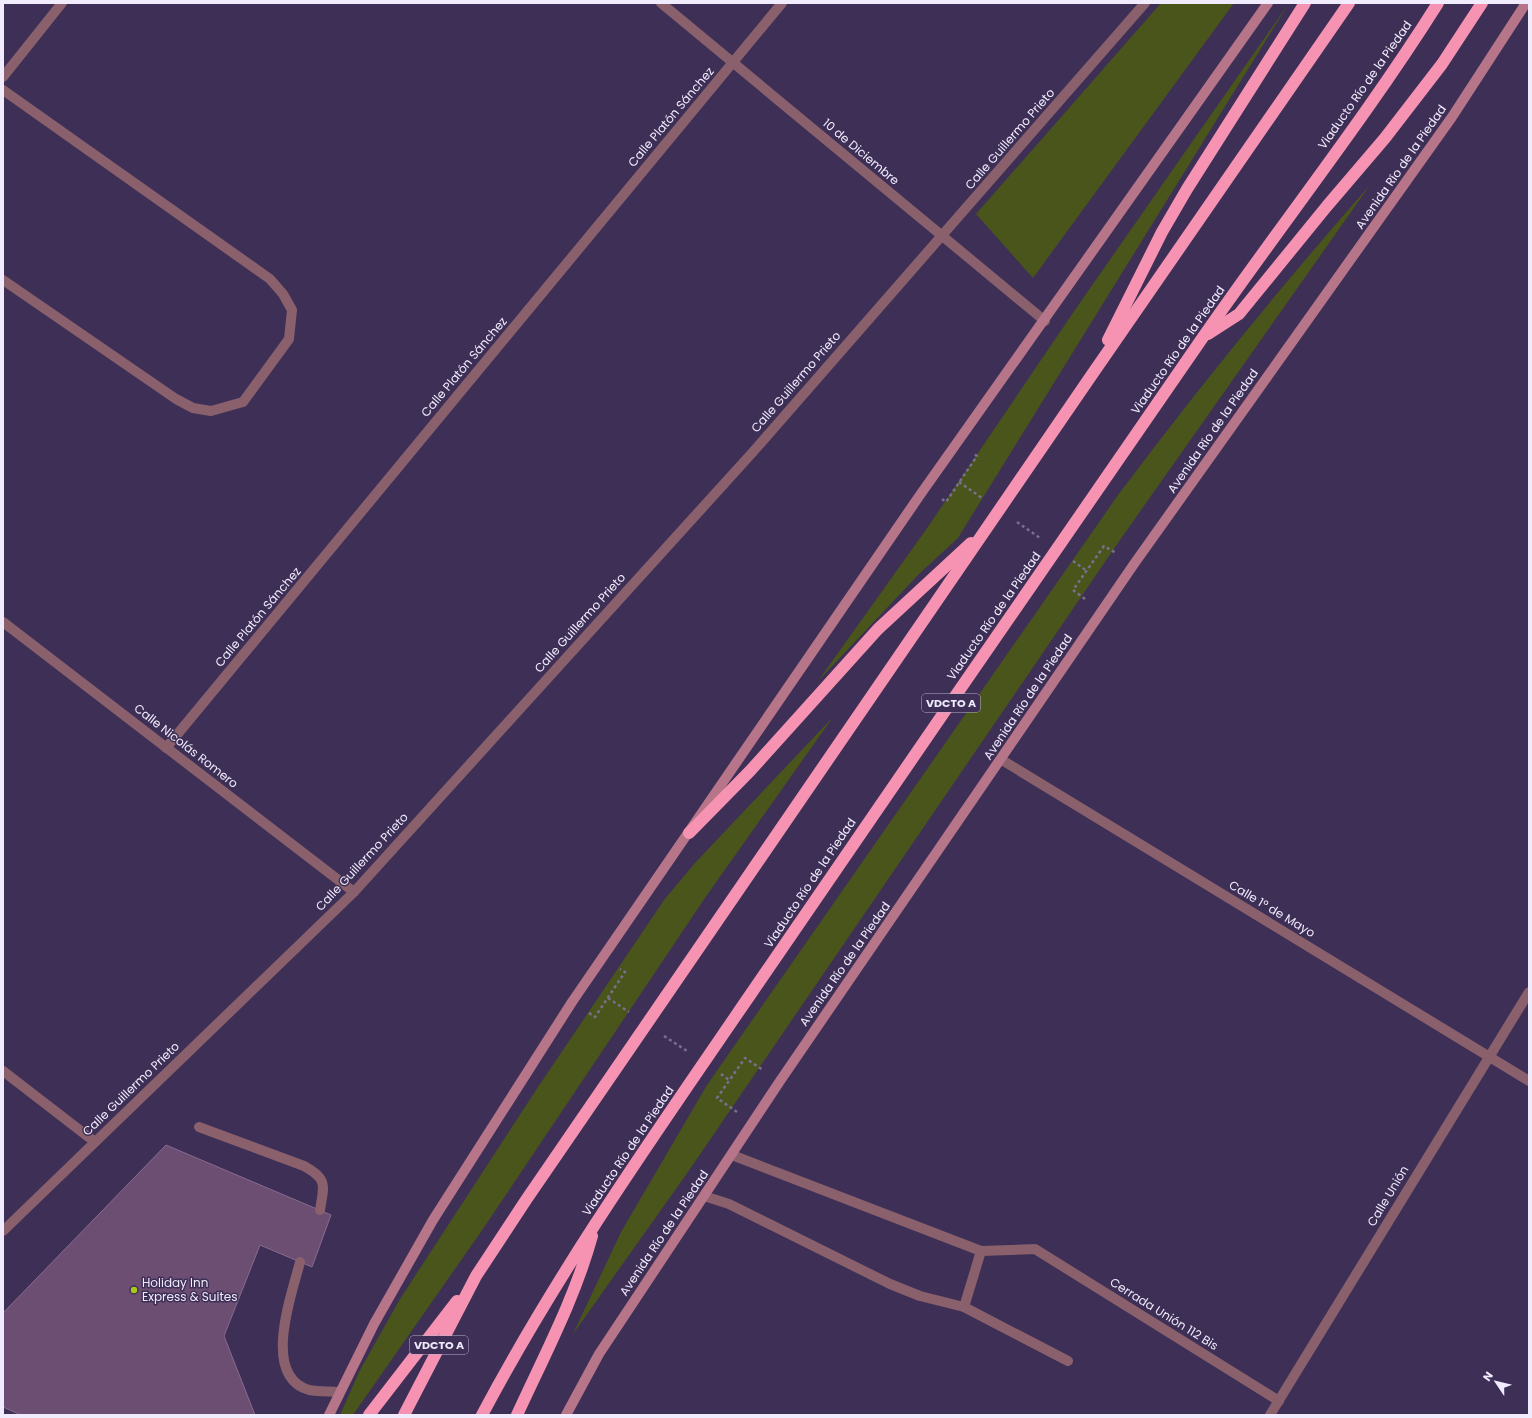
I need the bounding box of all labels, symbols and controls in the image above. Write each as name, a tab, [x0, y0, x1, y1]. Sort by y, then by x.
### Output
street label: Viaducto Río de la Piedad	[1314, 17, 1416, 152]
street label: Calle Platón Sánchez	[624, 63, 717, 170]
street label: Calle Guillermo Prieto	[961, 84, 1059, 193]
street label: Avenida Río de la Piedad	[1351, 101, 1450, 232]
street label: 10 de Diciembre	[820, 115, 903, 189]
street label: Viaducto Río de la Piedad	[1127, 282, 1229, 417]
street label: Calle Platón Sánchez	[417, 313, 510, 420]
street label: Calle Guillermo Prieto	[747, 327, 845, 436]
street label: Avenida Río de la Piedad	[1163, 365, 1262, 496]
street label: Viaducto Río de la Piedad	[943, 548, 1045, 683]
street label: Calle Platón Sánchez	[211, 563, 304, 670]
street label: Calle Guillermo Prieto	[530, 569, 629, 676]
street label: Avenida Río de la Piedad	[979, 631, 1076, 763]
road number: VDCTO A	[922, 694, 980, 712]
street label: Calle Nicolás Romero	[131, 700, 242, 792]
street label: Calle Guillermo Prieto	[311, 809, 412, 915]
street label: Viaducto Río de la Piedad	[760, 814, 860, 951]
street label: Calle 1º de Mayo	[1226, 876, 1319, 941]
street label: Avenida Río de la Piedad	[795, 898, 894, 1029]
street label: Calle Guillermo Prieto	[78, 1038, 183, 1140]
street label: Viaducto Río de la Piedad	[578, 1082, 678, 1219]
street label: Calle Unión	[1363, 1162, 1412, 1229]
street label: Avenida Río de la Piedad	[615, 1167, 712, 1299]
street label: Cerrada Unión 112 Bis	[1107, 1273, 1222, 1354]
place label: Holiday Inn Express & Suites	[142, 1274, 238, 1305]
marker: Holiday Inn Express & Suites	[129, 1285, 139, 1295]
road number: VDCTO A	[410, 1336, 468, 1354]
north arrow	[1476, 1362, 1516, 1402]
text: N	[1479, 1368, 1497, 1384]

